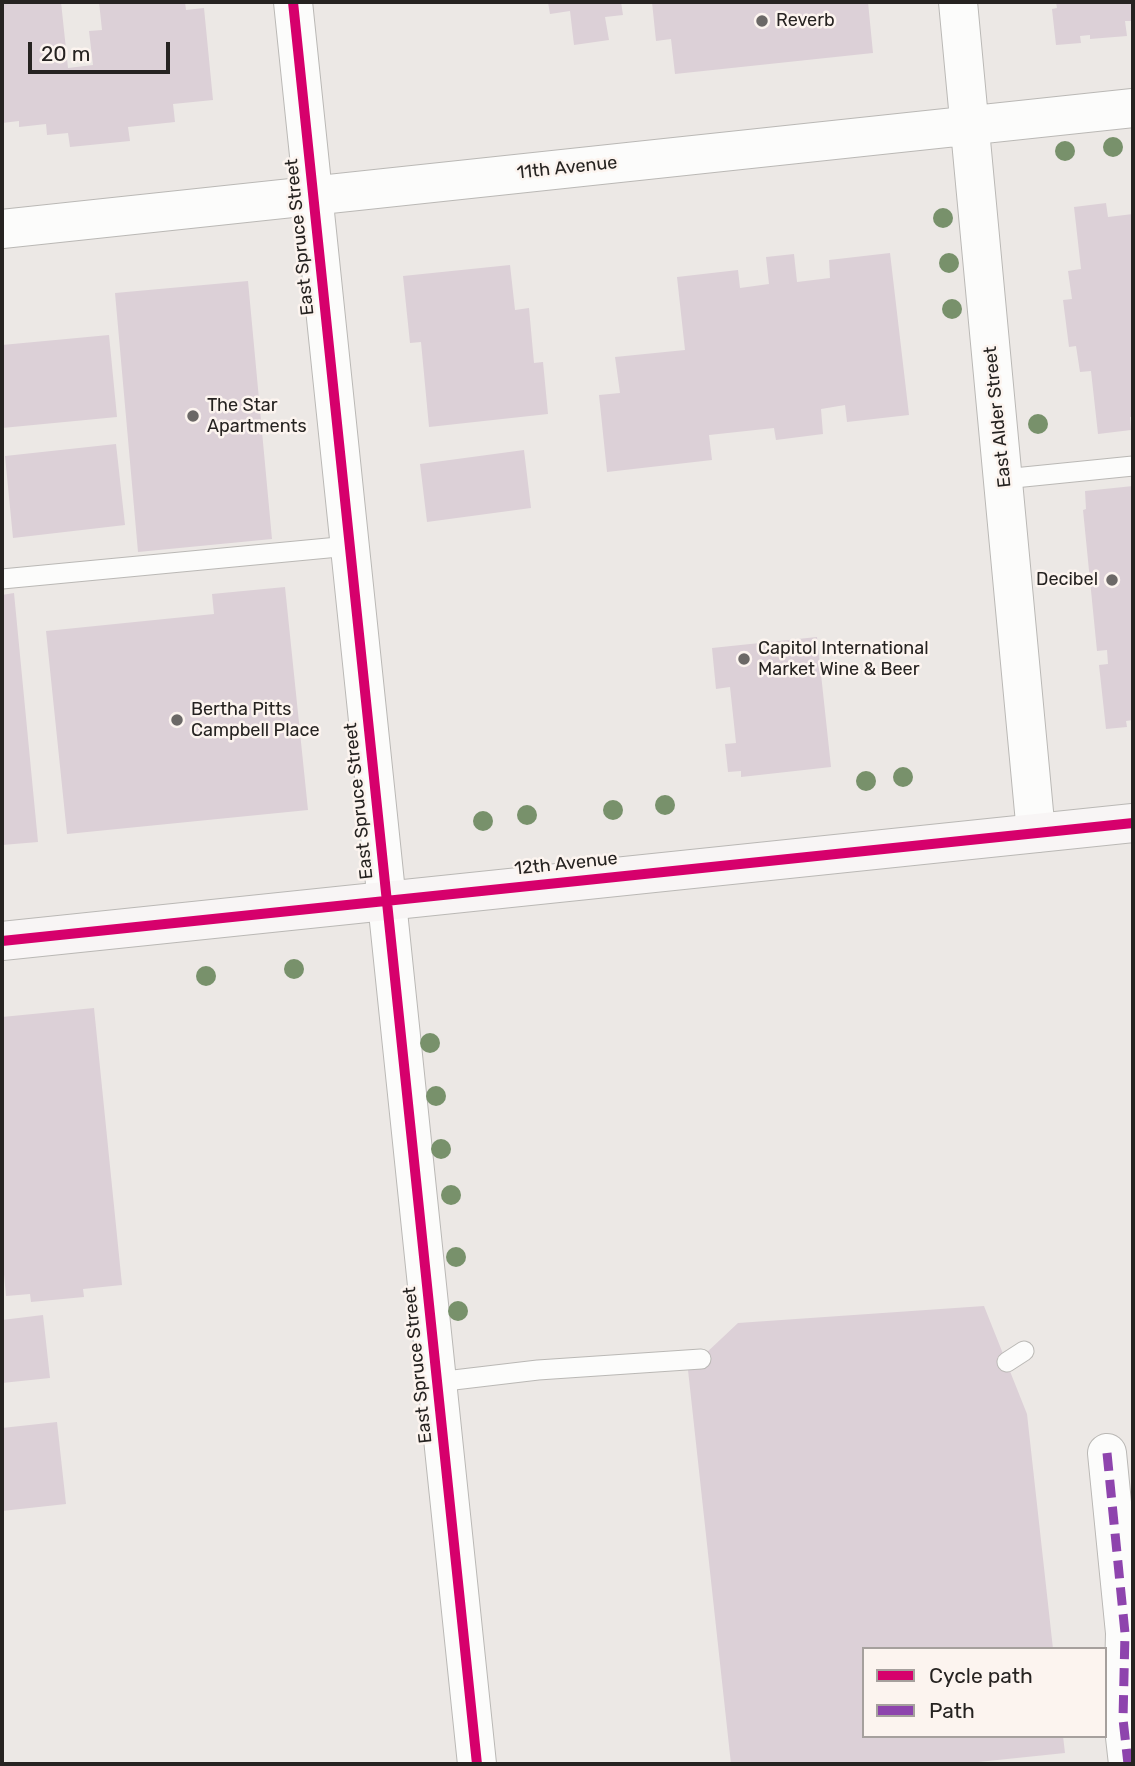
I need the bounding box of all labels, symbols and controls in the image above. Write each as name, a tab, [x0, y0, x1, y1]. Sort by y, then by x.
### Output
place label: Reverb	[776, 10, 835, 32]
marker: Reverb	[754, 13, 770, 29]
scale bar	[32, 28, 173, 72]
text: 20 m	[41, 41, 90, 66]
street label: 11th Avenue	[516, 152, 618, 184]
street label: East Spruce Street	[281, 158, 319, 316]
street label: East Alder Street	[980, 345, 1016, 489]
place label: The Star Apartments	[207, 395, 307, 438]
marker: The Star Apartments	[185, 408, 201, 424]
place label: Decibel	[1036, 569, 1098, 591]
marker: Decibel	[1104, 572, 1120, 588]
place label: Capitol International Market Wine & Beer	[758, 638, 929, 680]
marker: Capitol International Market Wine & Beer	[736, 651, 752, 667]
place label: Bertha Pitts Campbell Place	[191, 699, 319, 742]
marker: Bertha Pitts Campbell Place	[169, 712, 185, 728]
street label: East Spruce Street	[340, 722, 378, 880]
street label: 12th Avenue	[513, 848, 619, 880]
street label: East Spruce Street	[399, 1286, 437, 1444]
legend	[862, 1647, 1107, 1738]
text: Cycle path	[929, 1663, 1033, 1688]
text: Path	[929, 1698, 975, 1723]

